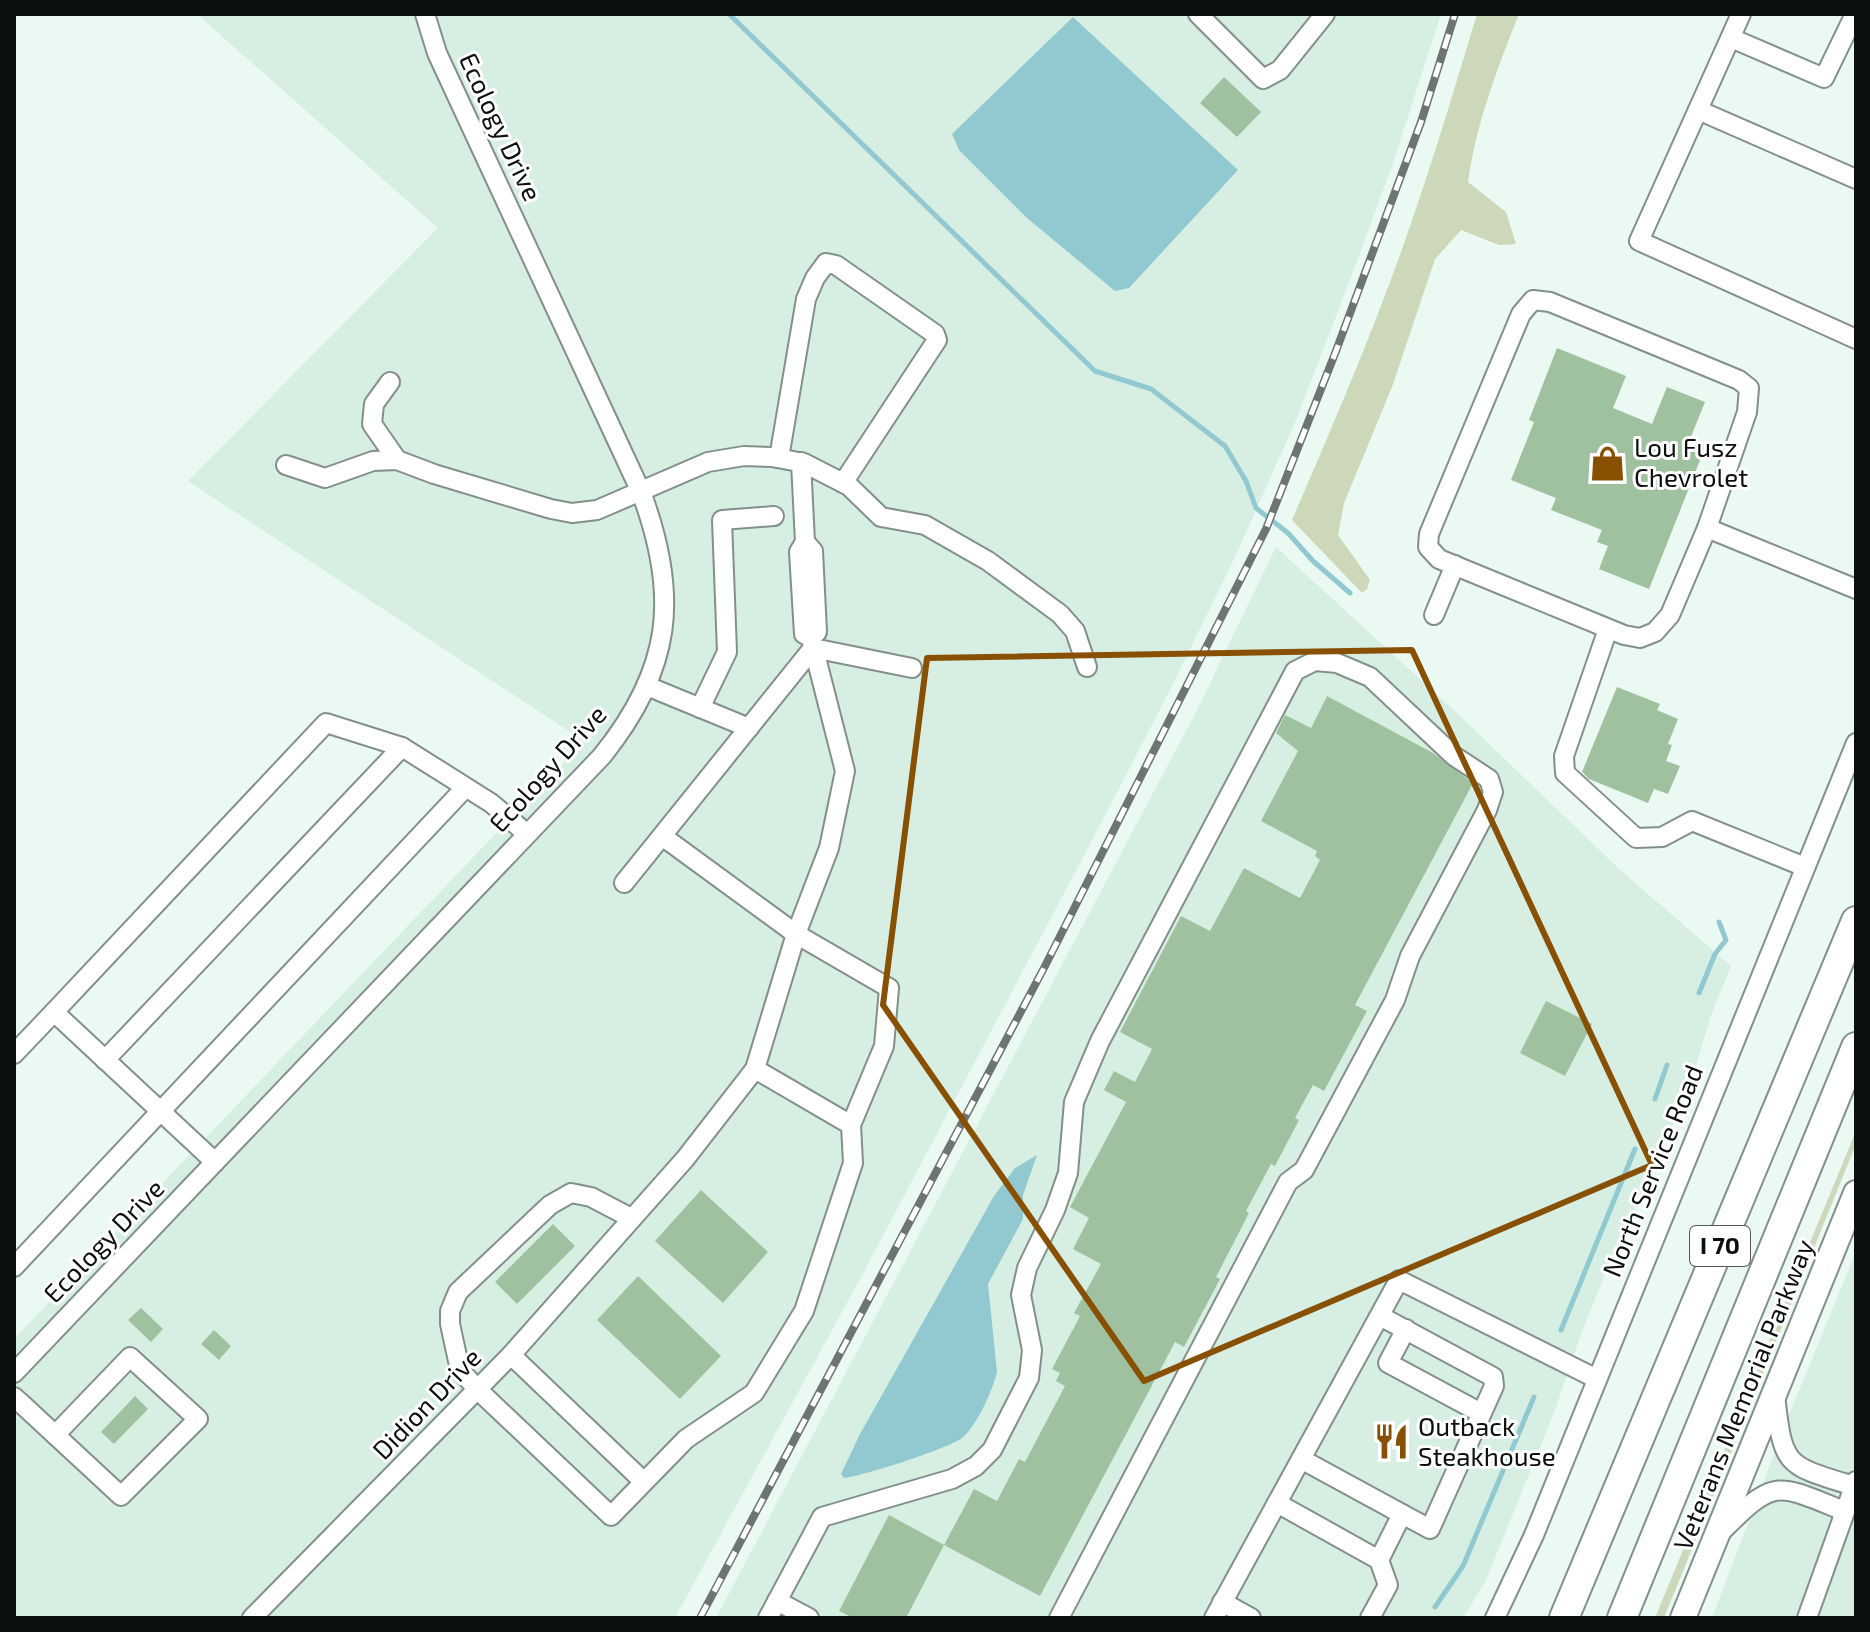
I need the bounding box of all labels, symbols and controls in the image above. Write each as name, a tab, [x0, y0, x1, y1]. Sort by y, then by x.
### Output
street label: Ecology Drive	[454, 48, 549, 205]
place label: Lou Fusz Chevrolet	[1634, 431, 1748, 492]
shop icon: Lou Fusz Chevrolet	[1589, 444, 1627, 482]
street label: Ecology Drive	[482, 698, 612, 838]
street label: North Service Road	[1595, 1060, 1708, 1281]
street label: Ecology Drive	[36, 1172, 169, 1308]
road number: I 70	[1690, 1226, 1750, 1266]
street label: Veterans Memorial Parkway	[1666, 1234, 1819, 1554]
street label: Didion Drive	[365, 1341, 487, 1465]
place label: Outback Steakhouse	[1418, 1410, 1556, 1471]
restaurant icon: Outback Steakhouse	[1373, 1423, 1411, 1461]

